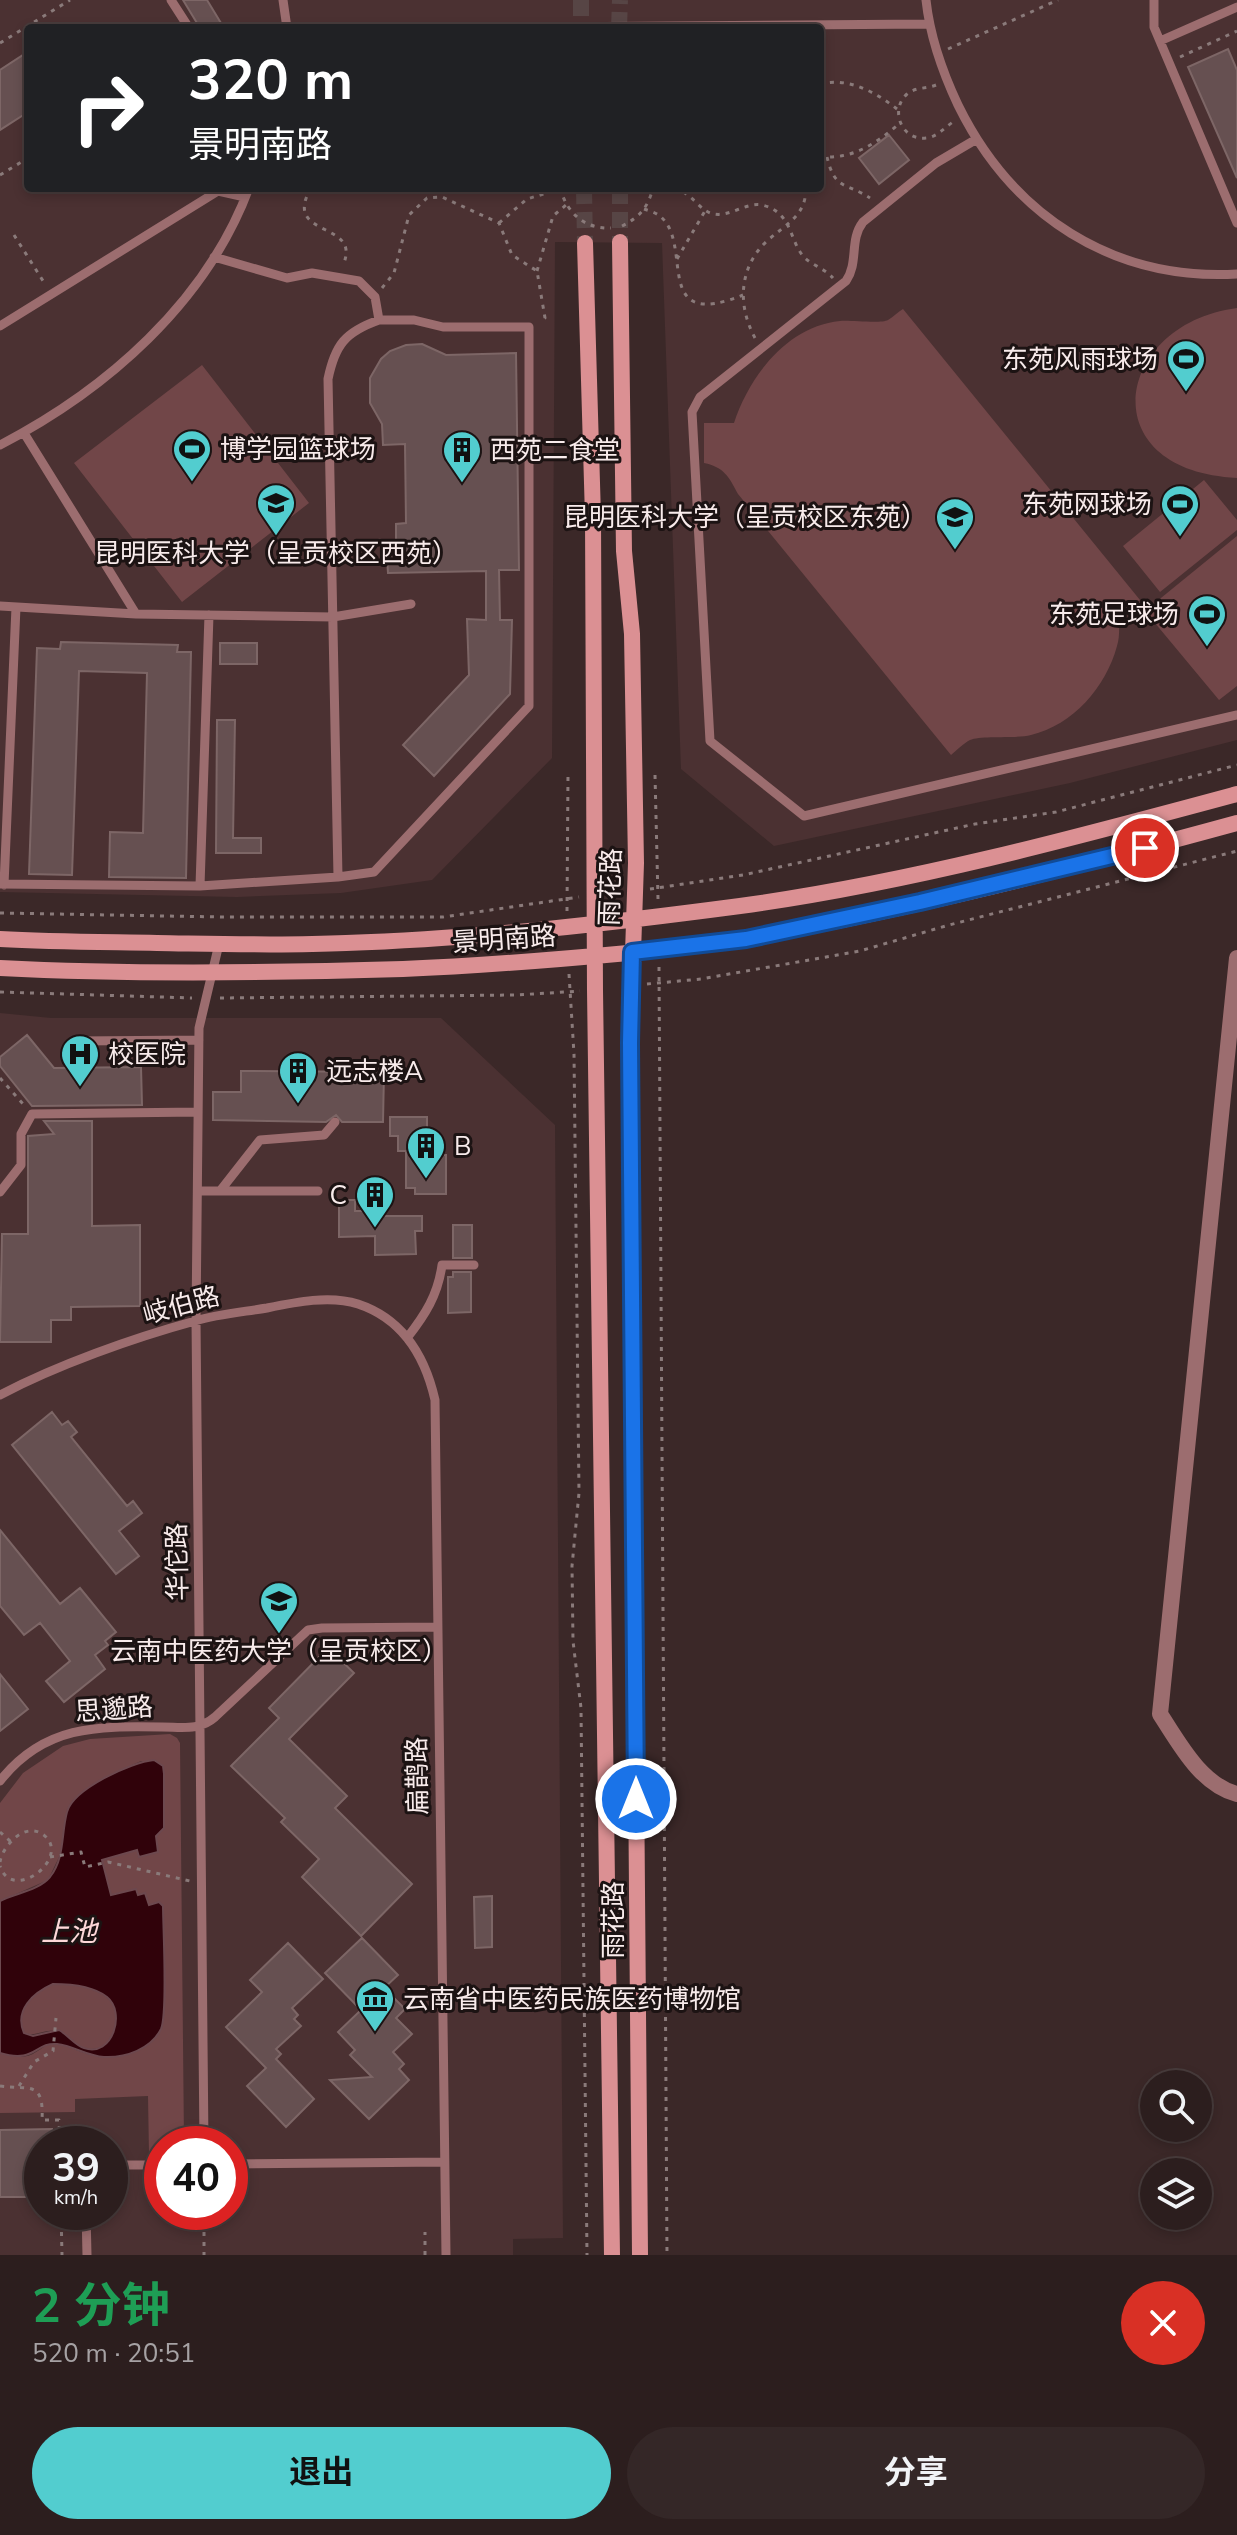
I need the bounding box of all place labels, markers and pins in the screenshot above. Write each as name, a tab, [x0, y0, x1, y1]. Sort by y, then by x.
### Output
sports icon: 东苑风雨球场	[1165, 338, 1207, 393]
place label: 东苑风雨球场	[1002, 342, 1158, 377]
sports icon: 博学园篮球场	[171, 428, 213, 483]
building icon: 西苑二食堂	[441, 429, 483, 484]
place label: 博学园篮球场	[220, 432, 376, 467]
place label: 西苑二食堂	[490, 433, 620, 468]
school or university icon: 昆明医科大学（呈贡校区西苑）	[255, 482, 297, 537]
sports icon: 东苑网球场	[1159, 483, 1201, 538]
place label: 东苑网球场	[1022, 487, 1152, 522]
school or university icon: 昆明医科大学（呈贡校区东苑）	[934, 496, 976, 551]
place label: 昆明医科大学（呈贡校区东苑）	[563, 500, 927, 535]
place label: 昆明医科大学（呈贡校区西苑）	[94, 536, 458, 571]
sports icon: 东苑足球场	[1186, 593, 1228, 648]
place label: 东苑足球场	[1049, 597, 1179, 632]
pin	[1111, 814, 1179, 882]
hospital icon: 校医院	[59, 1033, 101, 1088]
place label: 校医院	[108, 1037, 186, 1072]
building icon: 远志楼A	[277, 1050, 319, 1105]
place label: 远志楼A	[326, 1054, 423, 1089]
building icon: B	[405, 1125, 447, 1180]
place label: B	[454, 1129, 472, 1164]
building icon: C	[354, 1174, 396, 1229]
place label: C	[330, 1178, 347, 1213]
school or university icon: 云南中医药大学（呈贡校区）	[258, 1580, 300, 1635]
place label: 云南中医药大学（呈贡校区）	[110, 1634, 448, 1669]
museum icon: 云南省中医药民族医药博物馆	[354, 1978, 396, 2033]
place label: 云南省中医药民族医药博物馆	[403, 1982, 741, 2017]

